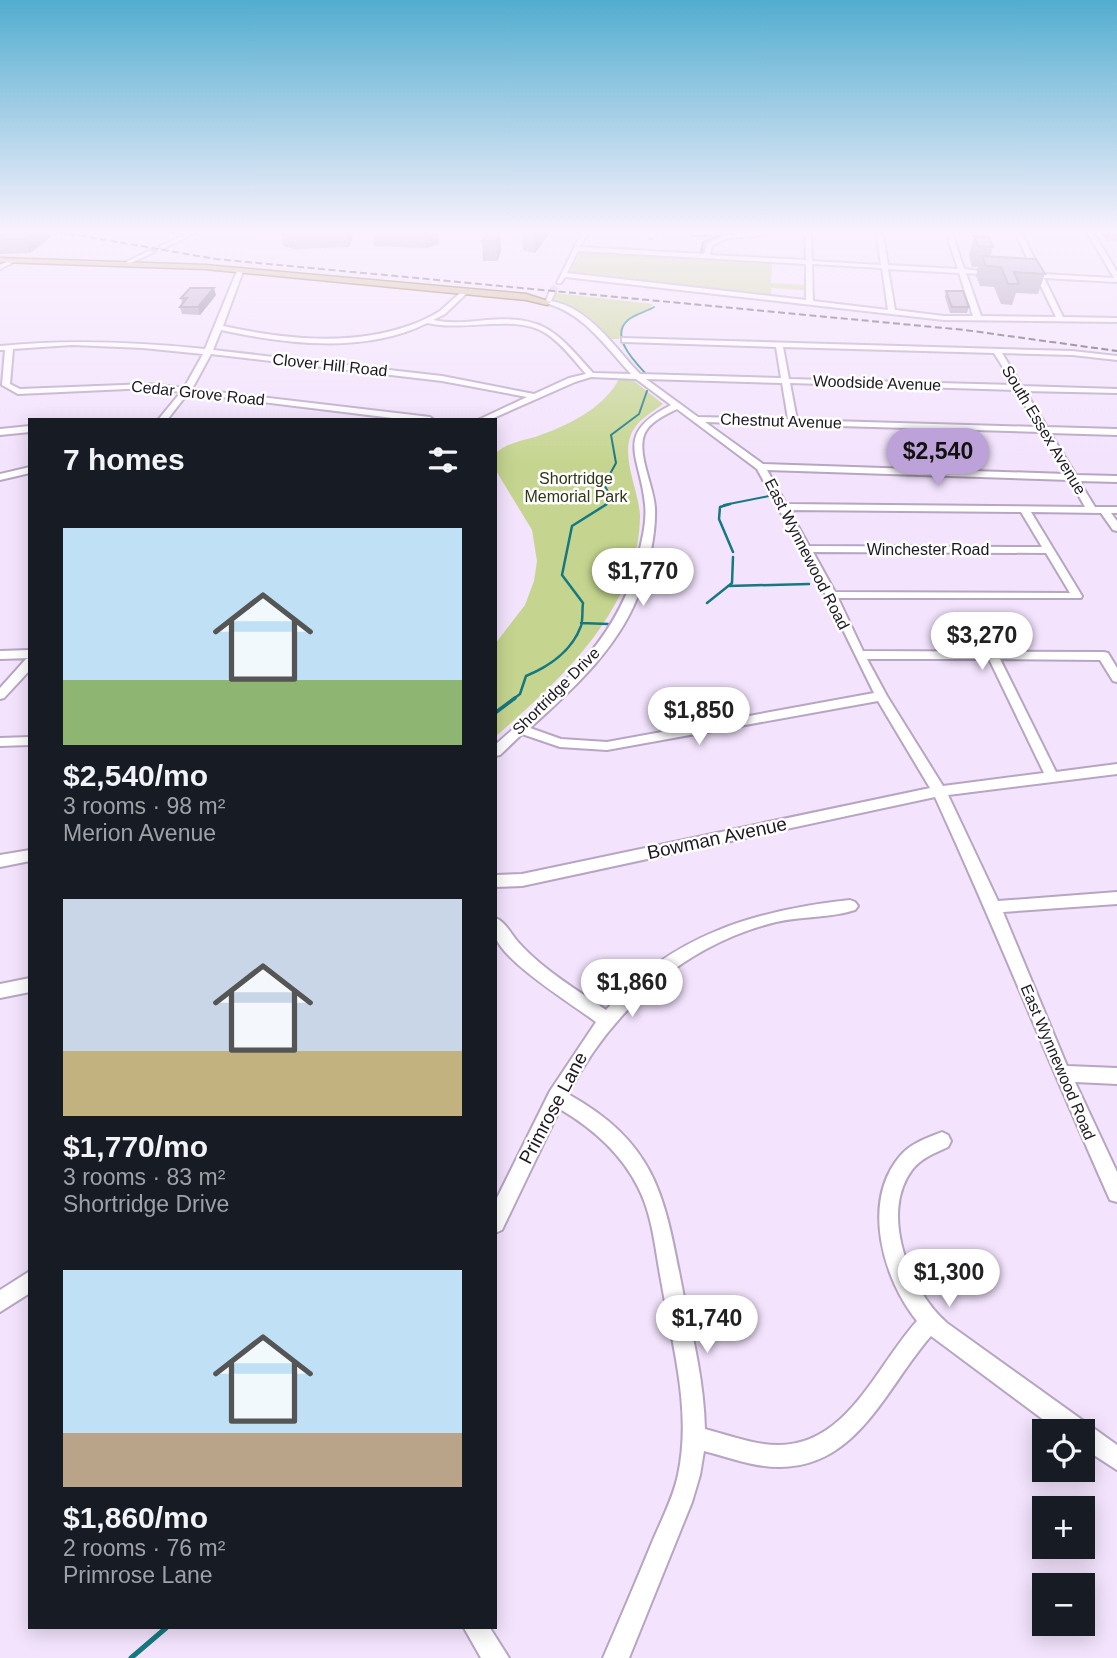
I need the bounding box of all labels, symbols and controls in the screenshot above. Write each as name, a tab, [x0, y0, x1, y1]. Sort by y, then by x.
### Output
street label: Clover Hill Road	[272, 351, 388, 379]
street label: South Essex Avenue	[999, 362, 1089, 498]
street label: Woodside Avenue	[813, 372, 942, 394]
street label: Cedar Grove Road	[130, 378, 266, 408]
street label: Chestnut Avenue	[720, 410, 842, 432]
pin: $2,540	[881, 428, 995, 488]
text: $2,540	[903, 438, 973, 464]
icon: filters	[424, 441, 462, 479]
text: 7 homes	[63, 443, 185, 476]
park label: Shortridge Memorial Park	[524, 470, 629, 505]
street label: East Wynnewood Road	[762, 476, 852, 632]
street label: Winchester Road	[867, 541, 989, 558]
pin: $1,770	[586, 548, 700, 608]
text: $1,770	[608, 558, 678, 584]
icon: home	[200, 574, 326, 700]
pin: $3,270	[925, 612, 1039, 672]
text: $3,270	[947, 622, 1017, 648]
street label: Shortridge Drive	[509, 644, 603, 738]
pin: $1,850	[642, 688, 756, 747]
text: $1,850	[664, 697, 734, 723]
text: $2,540/mo	[63, 759, 208, 792]
text: 3 rooms · 98 m²	[63, 793, 225, 819]
street label: Bowman Avenue	[645, 813, 789, 863]
text: Merion Avenue	[63, 820, 216, 846]
icon: home	[200, 945, 326, 1071]
pin: $1,860	[575, 960, 689, 1019]
text: $1,860	[597, 969, 667, 995]
street label: East Wynnewood Road	[1018, 982, 1098, 1142]
street label: Primrose Lane	[515, 1049, 591, 1167]
text: $1,770/mo	[63, 1130, 208, 1163]
text: 3 rooms · 83 m²	[63, 1164, 225, 1190]
text: Shortridge Drive	[63, 1191, 229, 1217]
pin: $1,300	[892, 1250, 1006, 1309]
text: $1,300	[914, 1259, 984, 1285]
pin: $1,740	[650, 1296, 764, 1355]
text: $1,740	[672, 1305, 742, 1331]
icon: home	[200, 1316, 326, 1442]
map controls	[1032, 1419, 1095, 1636]
button: locate	[1032, 1419, 1095, 1482]
button: +	[1032, 1496, 1095, 1559]
text: $1,860/mo	[63, 1501, 208, 1534]
text: 2 rooms · 76 m²	[63, 1535, 225, 1561]
text: Primrose Lane	[63, 1562, 213, 1588]
button: −	[1032, 1573, 1095, 1636]

